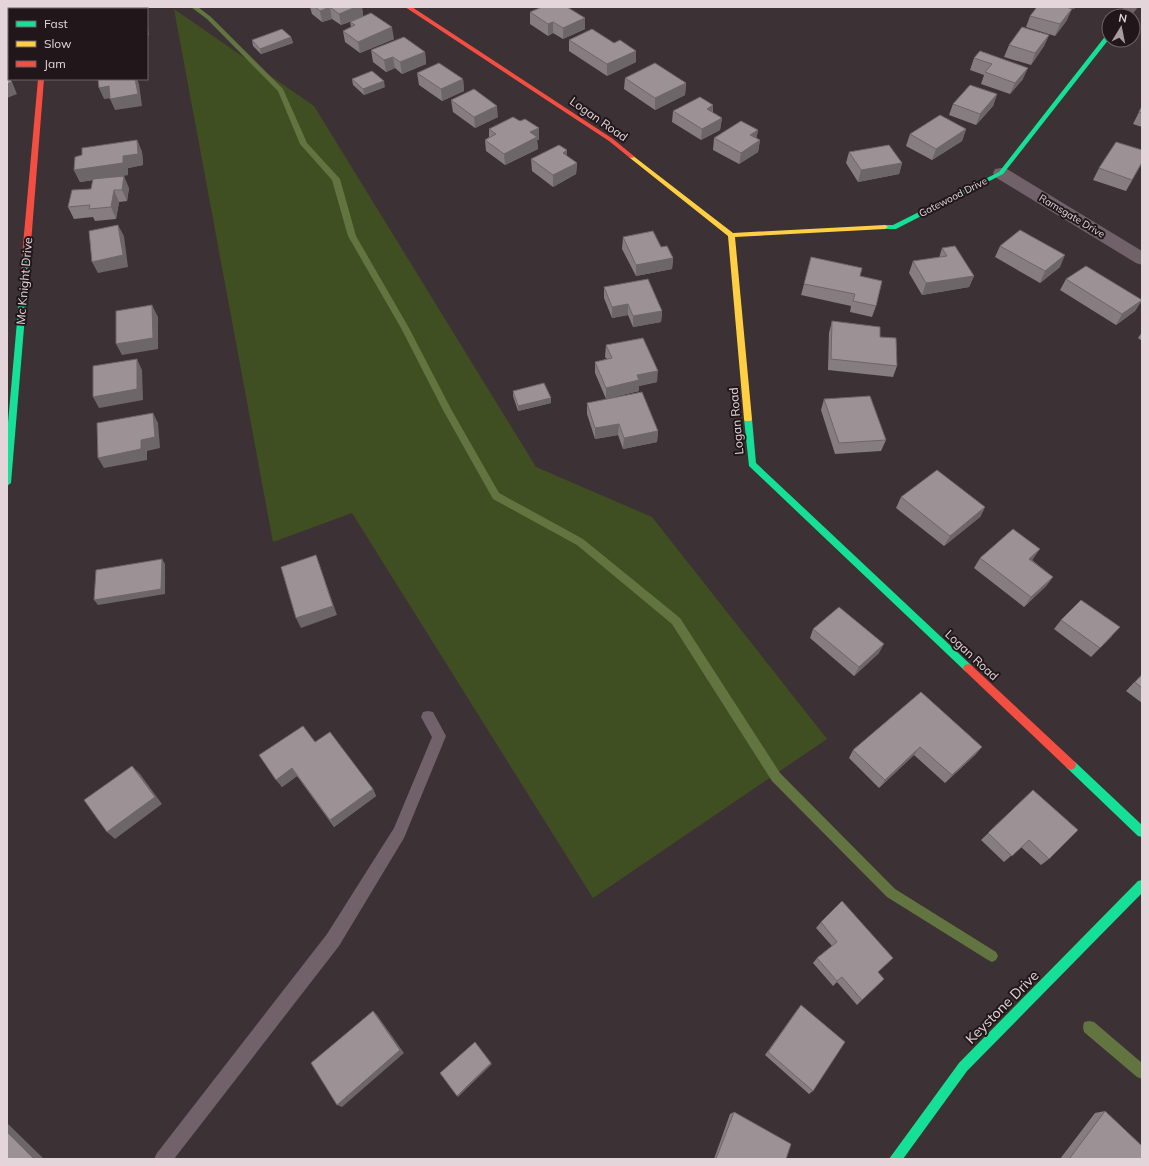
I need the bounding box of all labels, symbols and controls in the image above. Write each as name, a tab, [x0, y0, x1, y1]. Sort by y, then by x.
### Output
legend	[8, 8, 148, 80]
north arrow	[1101, 8, 1141, 48]
text: N	[1117, 11, 1128, 26]
text: Fast	[44, 16, 68, 31]
text: Slow	[44, 36, 72, 51]
text: Jam	[44, 56, 66, 71]
street label: Logan Road	[567, 94, 631, 144]
street label: Gatewood Drive	[917, 174, 989, 220]
street label: Ramsgate Drive	[1037, 191, 1107, 241]
street label: Mc Knight Drive	[13, 237, 35, 325]
street label: Logan Road	[726, 387, 746, 455]
street label: Logan Road	[942, 627, 1002, 683]
street label: Keystone Drive	[962, 967, 1042, 1047]

